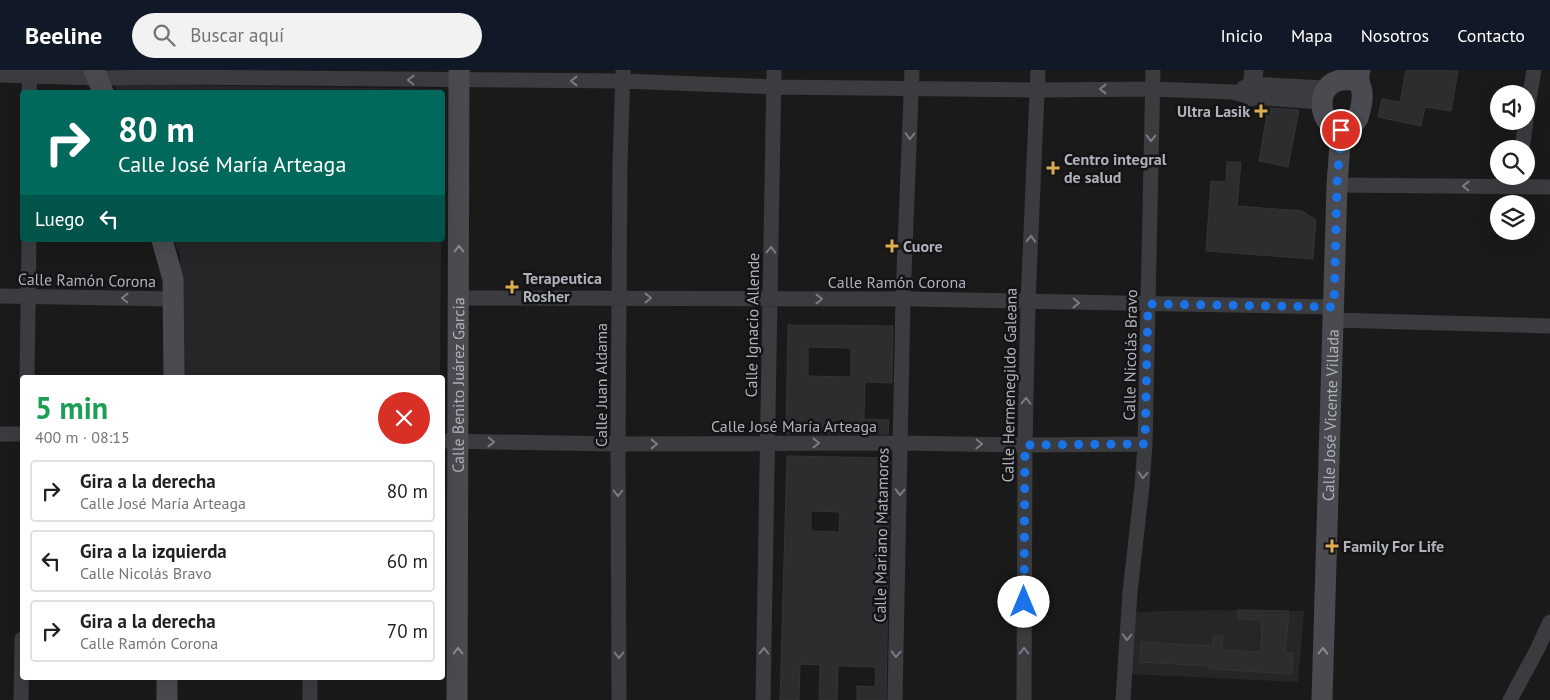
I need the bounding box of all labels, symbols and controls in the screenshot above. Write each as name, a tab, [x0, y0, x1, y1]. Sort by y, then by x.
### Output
search box	[132, 13, 482, 58]
text: Beeline	[25, 20, 102, 51]
icon: search	[150, 21, 178, 49]
text: Buscar aquí	[190, 23, 284, 47]
text: Inicio	[1220, 24, 1263, 47]
text: Mapa	[1291, 24, 1333, 47]
text: Nosotros	[1361, 24, 1429, 47]
text: Contacto	[1457, 24, 1525, 47]
one-way arrow	[406, 75, 414, 86]
one-way arrow	[570, 76, 578, 86]
one-way arrow	[1099, 84, 1107, 94]
map controls	[1490, 85, 1535, 240]
button: sound	[1490, 85, 1535, 130]
place label: Ultra Lasik	[1177, 101, 1250, 121]
marker: Ultra Lasik	[1254, 104, 1268, 118]
text: 80 m	[118, 106, 195, 152]
pin	[1320, 109, 1362, 151]
icon: right	[35, 110, 100, 175]
icon: arrive	[1327, 116, 1355, 144]
one-way arrow	[904, 132, 915, 140]
one-way arrow	[1146, 134, 1157, 142]
button: search	[1490, 140, 1535, 185]
place label: Centro integral de salud	[1064, 149, 1167, 187]
text: Calle José María Arteaga	[118, 150, 346, 178]
marker: Centro integral de salud	[1046, 161, 1060, 175]
one-way arrow	[1462, 181, 1470, 191]
button: layers	[1490, 195, 1535, 240]
icon: left	[95, 205, 123, 233]
text: Luego	[35, 207, 85, 231]
one-way arrow	[1025, 235, 1036, 243]
place label: Cuore	[903, 236, 943, 256]
marker: Cuore	[885, 239, 899, 253]
one-way arrow	[454, 245, 464, 252]
one-way arrow	[766, 246, 776, 254]
street label: Calle Ignacio Allende	[741, 253, 763, 397]
place label: Terapeutica Rosher	[523, 268, 602, 306]
street label: Calle Ramón Corona	[18, 269, 156, 291]
street label: Calle Ramón Corona	[828, 272, 966, 292]
marker: Terapeutica Rosher	[505, 280, 519, 294]
street label: Calle Hermenegildo Galeana	[997, 287, 1021, 483]
street label: Calle Nicolás Bravo	[1119, 289, 1141, 421]
one-way arrow	[121, 293, 128, 303]
one-way arrow	[644, 293, 652, 303]
one-way arrow	[815, 294, 823, 304]
street label: Calle Benito Juárez Garcia	[448, 297, 468, 473]
one-way arrow	[1073, 297, 1081, 308]
street label: Calle Juan Aldama	[591, 323, 611, 447]
street label: Calle José Vicente Villada	[1318, 329, 1343, 501]
text: 5 min	[35, 388, 108, 427]
button: close	[378, 392, 430, 444]
one-way arrow	[1021, 397, 1031, 405]
street label: Calle José María Arteaga	[711, 416, 877, 436]
text: 400 m · 08:15	[35, 427, 130, 447]
one-way arrow	[488, 437, 495, 447]
one-way arrow	[812, 438, 820, 448]
one-way arrow	[650, 439, 658, 449]
one-way arrow	[975, 439, 983, 449]
street label: Calle Mariano Matamoros	[869, 447, 893, 623]
text: Gira a la derecha	[80, 469, 216, 493]
one-way arrow	[1138, 472, 1149, 480]
icon: right	[37, 477, 65, 505]
text: 80 m	[387, 479, 428, 503]
one-way arrow	[894, 488, 905, 496]
one-way arrow	[613, 489, 623, 497]
text: Calle José María Arteaga	[80, 493, 246, 513]
place label: Family For Life	[1343, 536, 1444, 556]
text: Gira a la izquierda	[80, 539, 227, 563]
marker: Family For Life	[1325, 539, 1339, 553]
icon: left	[37, 547, 65, 575]
text: 60 m	[387, 549, 428, 573]
text: Calle Nicolás Bravo	[80, 563, 211, 583]
position arrow	[997, 575, 1049, 627]
text: Gira a la derecha	[80, 609, 216, 633]
icon: right	[37, 617, 65, 645]
text: 70 m	[387, 619, 428, 643]
text: Calle Ramón Corona	[80, 633, 218, 653]
one-way arrow	[1121, 633, 1132, 641]
one-way arrow	[453, 647, 463, 655]
one-way arrow	[758, 647, 769, 655]
one-way arrow	[1019, 647, 1029, 655]
one-way arrow	[1318, 647, 1328, 655]
one-way arrow	[891, 651, 902, 659]
one-way arrow	[614, 652, 624, 659]

